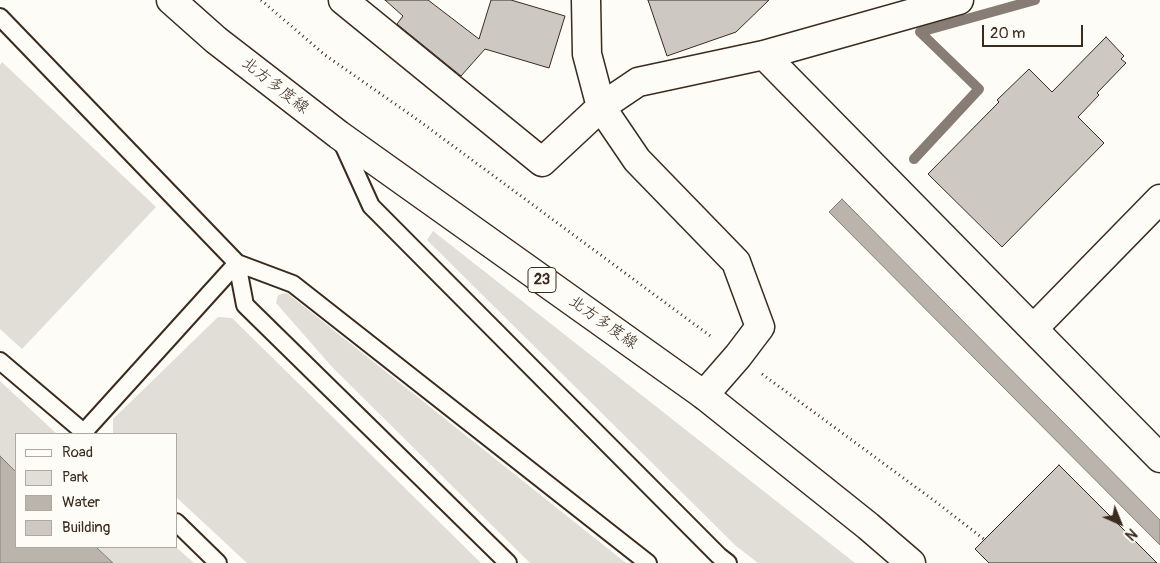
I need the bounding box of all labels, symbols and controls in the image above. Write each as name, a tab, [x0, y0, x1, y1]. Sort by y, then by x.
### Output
scale bar	[985, 15, 1086, 47]
text: 20 m	[990, 24, 1025, 43]
street label: 北方多度線	[238, 54, 312, 118]
road number: 23	[528, 268, 556, 292]
street label: 北方多度線	[565, 292, 641, 354]
legend	[15, 433, 178, 548]
text: Road	[62, 443, 93, 462]
text: Park	[62, 468, 88, 487]
text: Water	[62, 493, 100, 512]
north arrow	[1095, 498, 1145, 548]
text: Building	[62, 518, 110, 537]
text: N	[1121, 525, 1140, 544]

